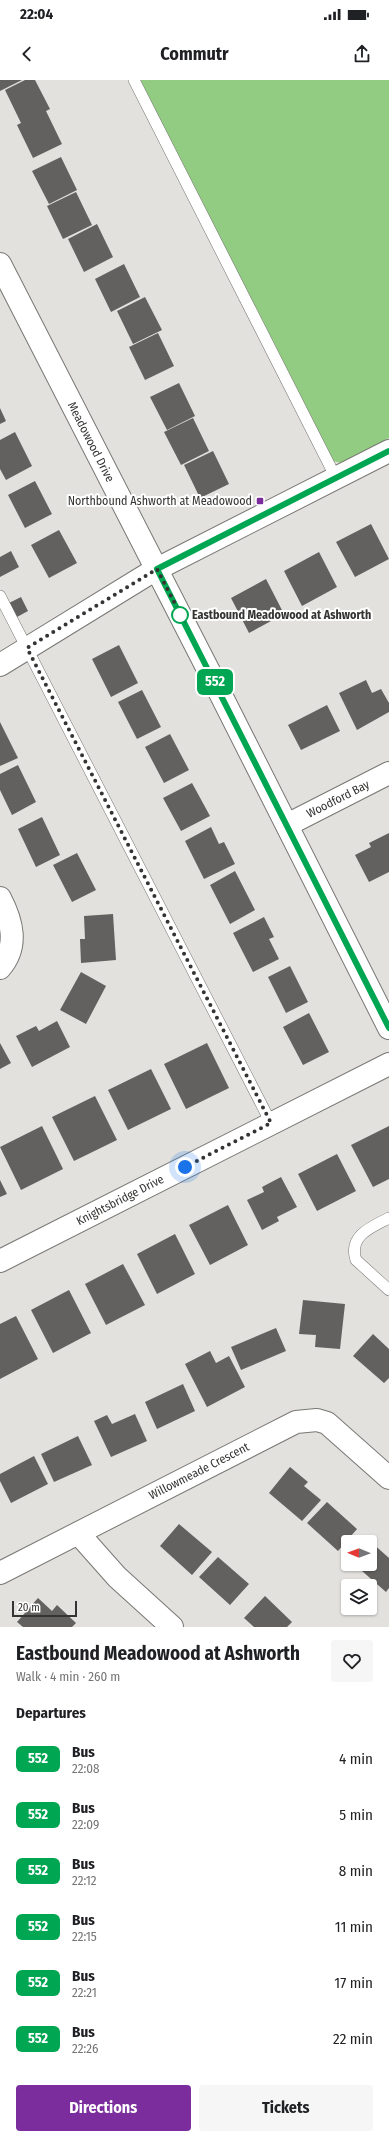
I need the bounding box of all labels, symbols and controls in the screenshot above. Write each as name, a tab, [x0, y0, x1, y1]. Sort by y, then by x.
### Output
text: 22:04	[20, 5, 53, 23]
icon: back	[16, 43, 38, 65]
text: Commutr	[160, 43, 229, 65]
icon: share	[351, 43, 373, 65]
street label: Meadowood Drive	[65, 400, 117, 484]
place label: Northbound Ashworth at Meadowood	[68, 494, 252, 508]
marker: Northbound Ashworth at Meadowood	[255, 496, 265, 506]
marker: Eastbound Meadowood at Ashworth	[171, 606, 189, 624]
place label: Eastbound Meadowood at Ashworth	[192, 608, 371, 622]
line badge: 552	[192, 669, 238, 695]
text: 552	[205, 673, 225, 690]
street label: Woodford Bay	[304, 777, 372, 821]
your location	[175, 1157, 195, 1177]
street label: Knightsbridge Drive	[74, 1172, 166, 1228]
street label: Willowmeade Crescent	[147, 1440, 251, 1502]
north arrow	[341, 1535, 377, 1571]
map controls	[341, 1535, 377, 1615]
button: layers	[341, 1579, 377, 1615]
scale bar	[12, 1599, 77, 1618]
text: 20 m	[18, 1601, 40, 1614]
button: heart	[331, 1640, 373, 1682]
text: Eastbound Meadowood at Ashworth	[16, 1642, 300, 1665]
text: Walk · 4 min · 260 m	[16, 1669, 120, 1684]
text: Departures	[16, 1704, 86, 1722]
text: Bus	[72, 1743, 95, 1761]
text: 552	[28, 1750, 48, 1767]
text: 4 min	[339, 1750, 373, 1768]
text: 22:08	[72, 1761, 100, 1776]
text: Bus	[72, 1799, 95, 1817]
text: 552	[28, 1806, 48, 1823]
text: 5 min	[339, 1806, 373, 1824]
text: 22:09	[72, 1817, 99, 1832]
text: Bus	[72, 1855, 95, 1873]
text: 552	[28, 1862, 48, 1879]
text: 8 min	[339, 1862, 373, 1880]
text: 22:12	[72, 1873, 97, 1888]
text: Bus	[72, 1911, 95, 1929]
text: 552	[28, 1918, 48, 1935]
text: 11 min	[335, 1918, 373, 1936]
text: 22:15	[72, 1929, 97, 1944]
text: Bus	[72, 1967, 95, 1985]
text: 552	[28, 1974, 48, 1991]
text: 17 min	[334, 1974, 373, 1992]
text: 22:21	[72, 1985, 97, 2000]
text: Bus	[72, 2023, 95, 2041]
text: 552	[28, 2030, 48, 2047]
text: 22 min	[333, 2030, 373, 2048]
text: 22:26	[72, 2041, 98, 2056]
button: Directions	[16, 2085, 191, 2131]
button: Tickets	[199, 2085, 373, 2131]

